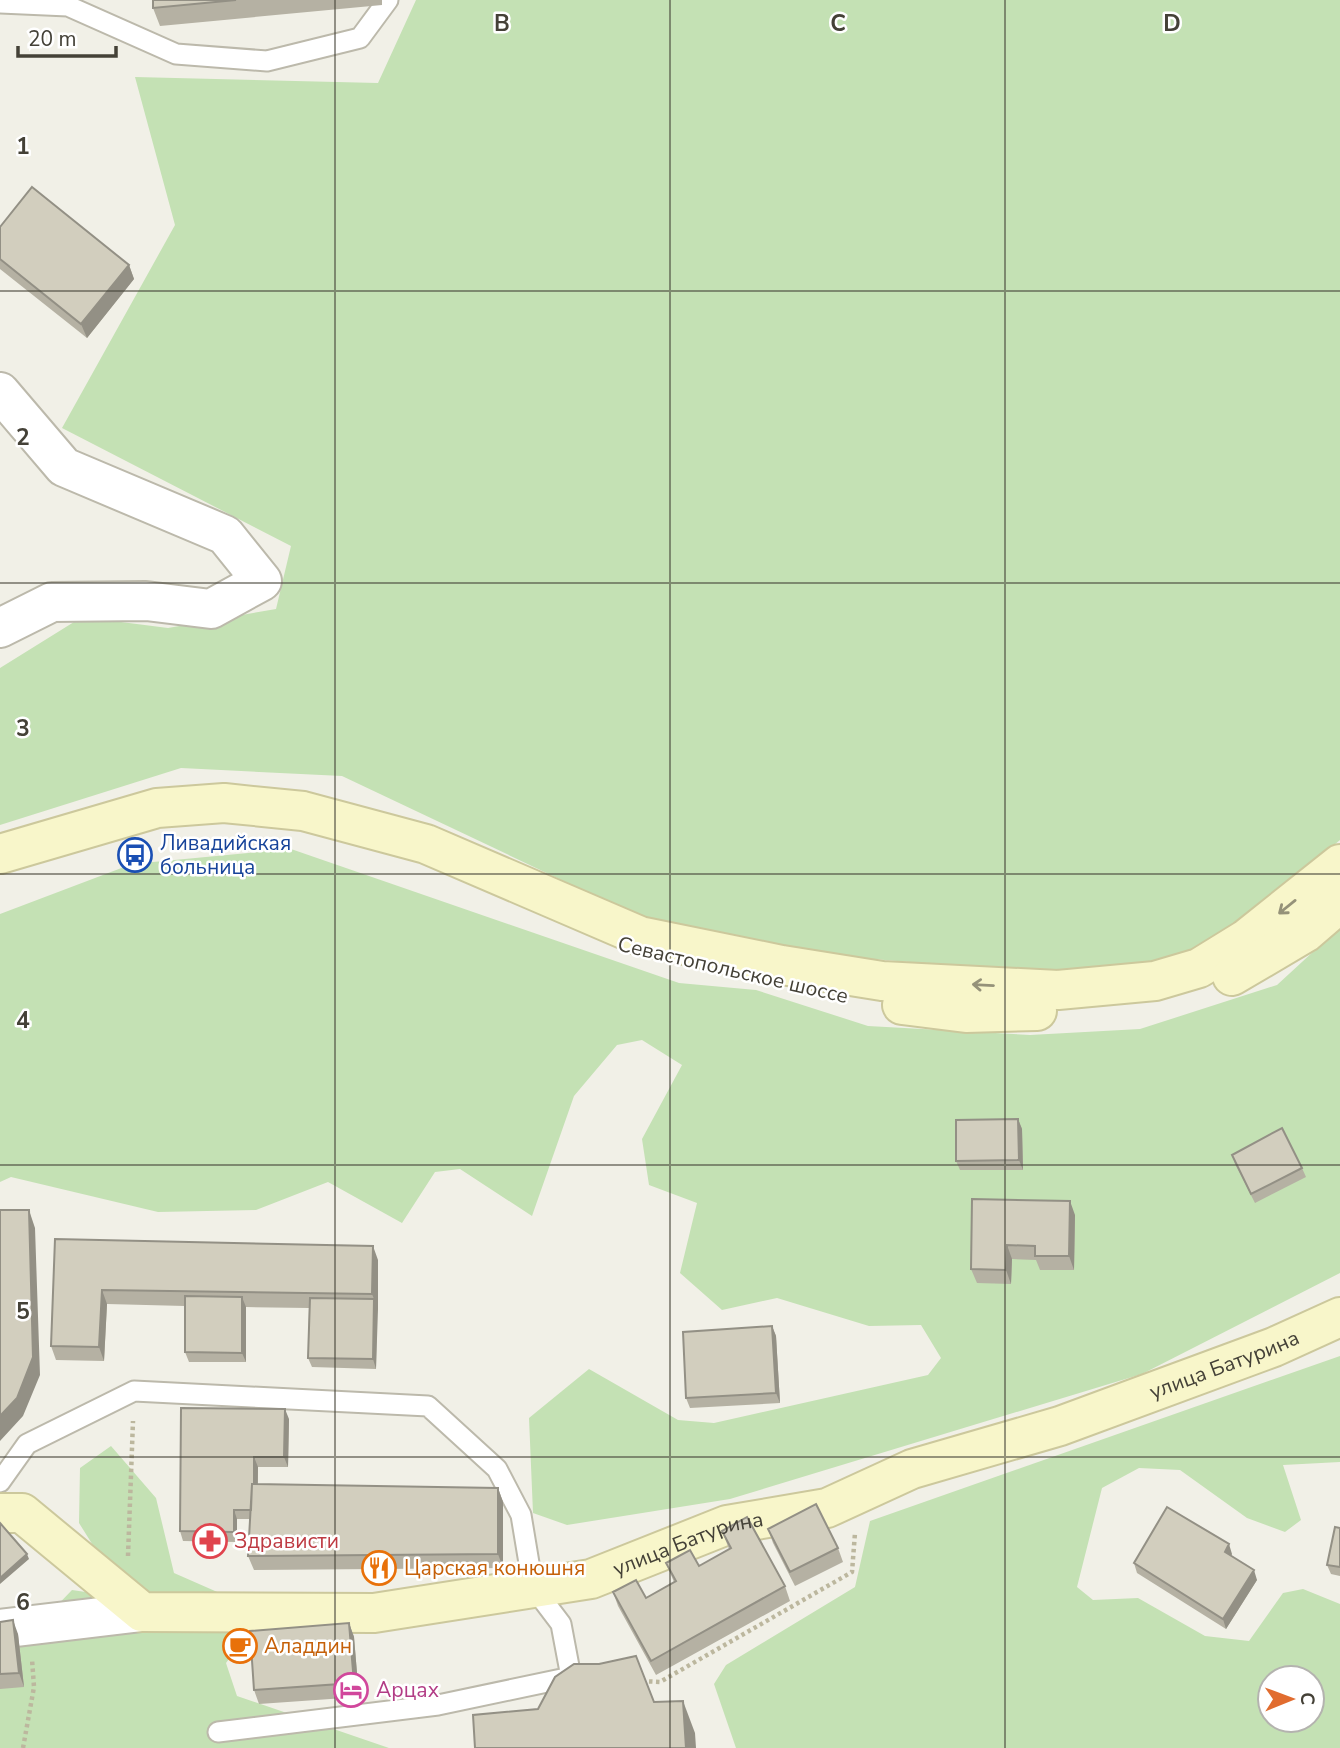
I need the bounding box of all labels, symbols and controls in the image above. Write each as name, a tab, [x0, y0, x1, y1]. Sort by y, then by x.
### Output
text: B	[494, 8, 510, 39]
text: C	[830, 8, 846, 39]
text: D	[1163, 8, 1181, 39]
scale bar	[18, 14, 116, 58]
text: 20 m	[28, 25, 77, 53]
text: 1	[16, 131, 30, 162]
text: 2	[16, 422, 30, 453]
text: 3	[16, 713, 30, 744]
place label: Ливадийская больница	[160, 829, 291, 881]
bus stop icon: Ливадийская больница	[116, 836, 154, 874]
one-way arrow	[1278, 899, 1296, 915]
street label: Севастопольское шоссе	[615, 930, 851, 1010]
one-way arrow	[972, 979, 995, 992]
text: 4	[16, 1005, 30, 1036]
text: 5	[16, 1296, 30, 1327]
street label: улица Батурина	[1146, 1323, 1304, 1406]
street label: улица Батурина	[609, 1505, 765, 1583]
pharmacy icon: Здрависти	[191, 1522, 229, 1560]
place label: Здрависти	[234, 1527, 339, 1555]
restaurant icon: Царская конюшня	[360, 1549, 398, 1587]
place label: Царская конюшня	[404, 1554, 585, 1582]
text: 6	[16, 1587, 30, 1618]
cafe icon: Аладдин	[221, 1627, 259, 1665]
place label: Аладдин	[264, 1632, 352, 1660]
north arrow	[1256, 1664, 1326, 1734]
hotel icon: Арцах	[332, 1671, 370, 1709]
place label: Арцах	[376, 1676, 439, 1704]
text: С	[1294, 1692, 1320, 1705]

